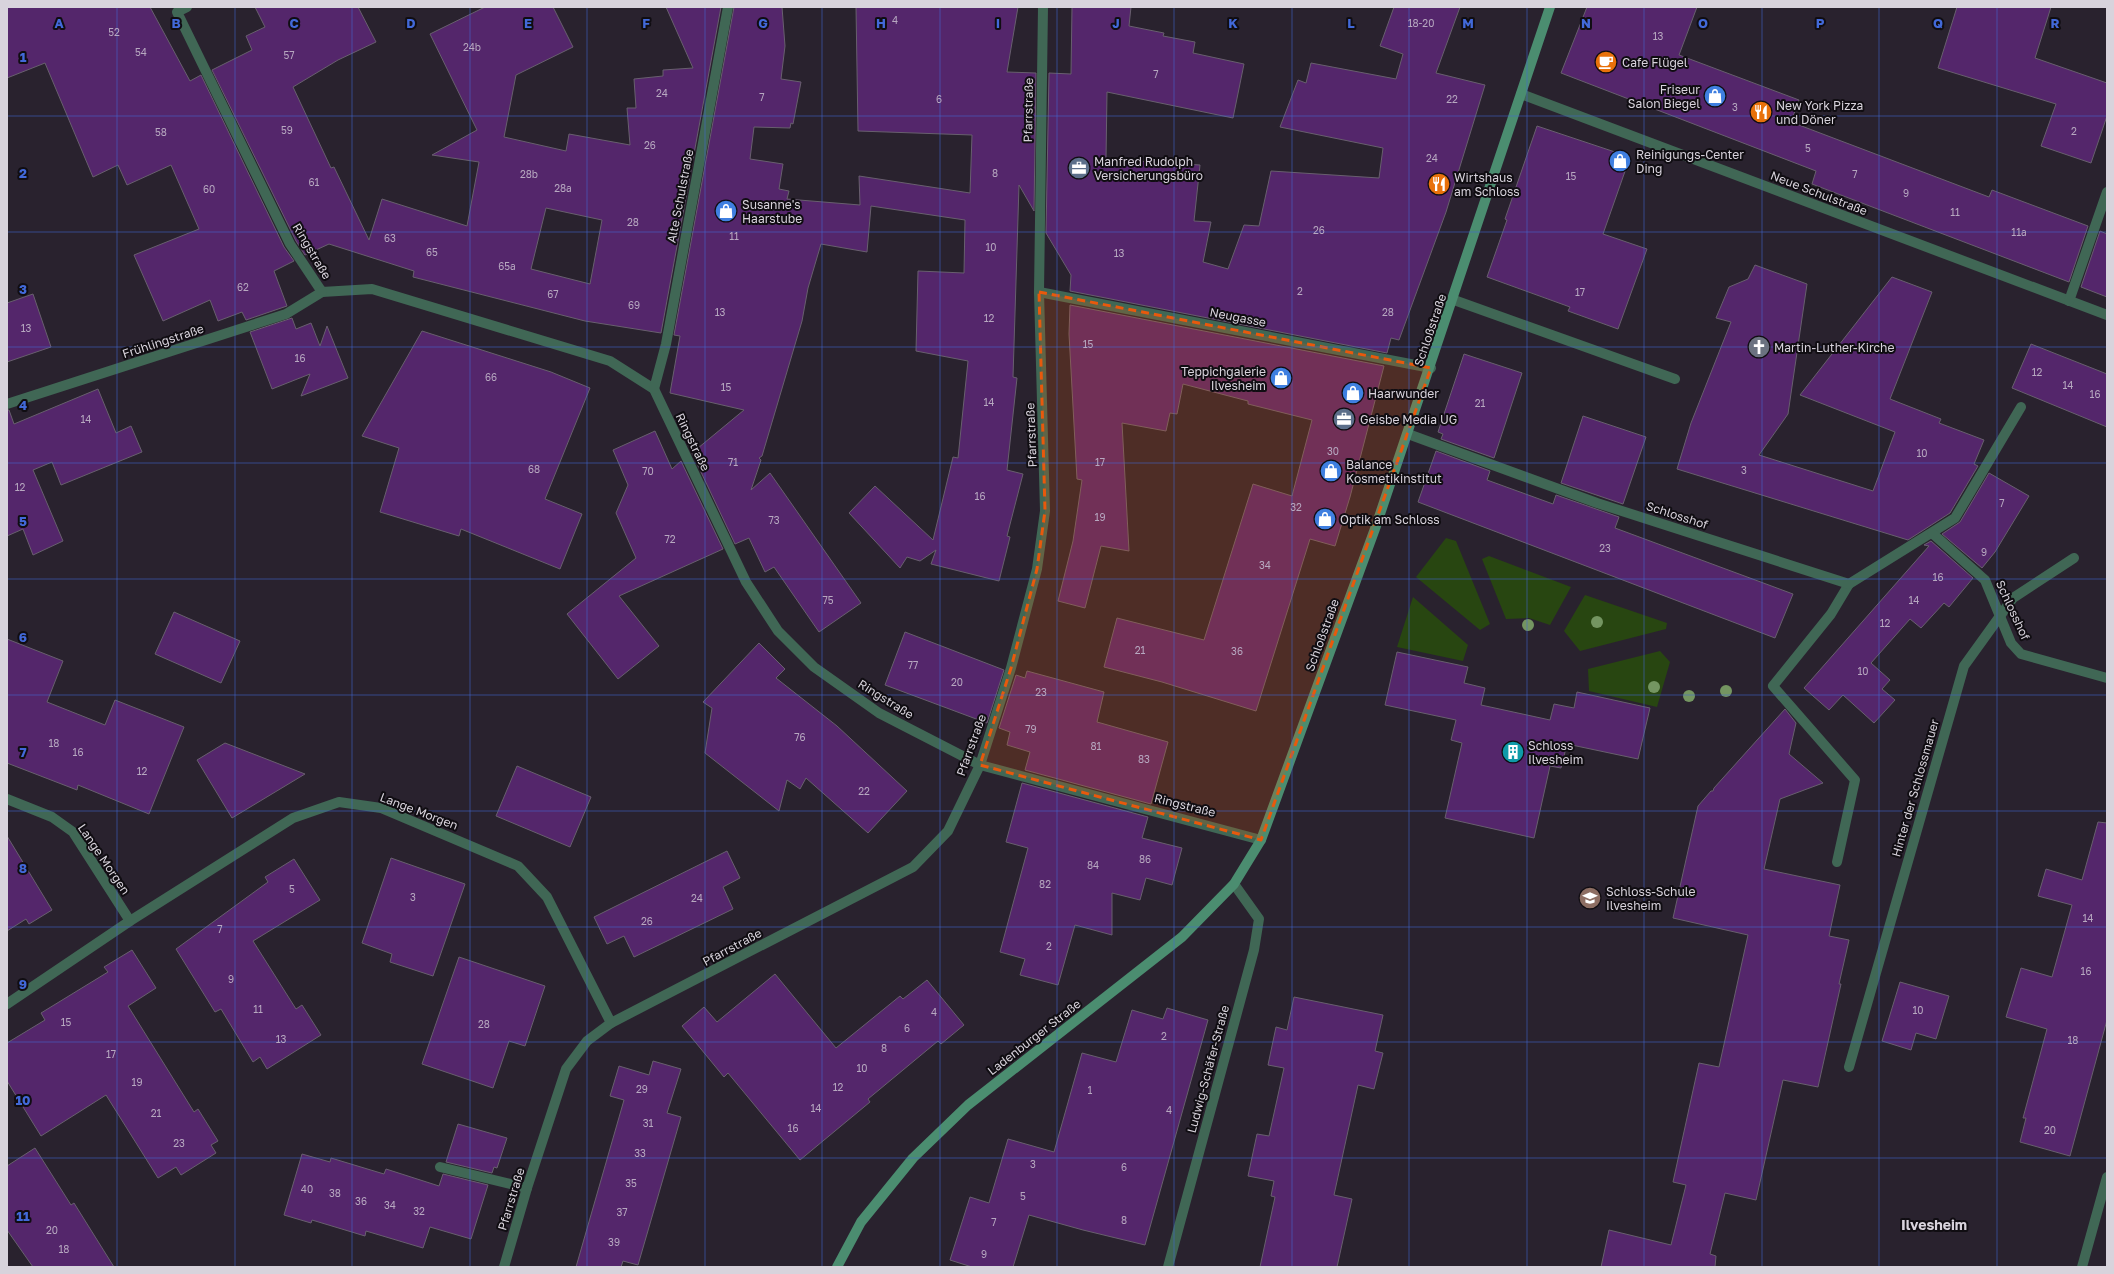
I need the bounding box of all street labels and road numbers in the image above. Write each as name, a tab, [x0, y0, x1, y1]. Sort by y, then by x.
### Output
street label: Pfarrstraße	[1020, 77, 1036, 142]
street label: Alte Schulstraße	[664, 148, 696, 244]
street label: Neue Schulstraße	[1769, 168, 1870, 218]
street label: Ringstraße	[289, 220, 335, 282]
street label: Schloßstraße	[1411, 292, 1449, 368]
street label: Neugasse	[1209, 304, 1268, 330]
street label: Frühlingstraße	[120, 321, 206, 361]
street label: Pfarrstraße	[1022, 402, 1040, 468]
street label: Ringstraße	[673, 411, 713, 473]
street label: Schlosshof	[1644, 498, 1710, 532]
street label: Schlosshof	[1993, 578, 2034, 643]
street label: Schloßstraße	[1302, 597, 1342, 673]
street label: Ringstraße	[855, 676, 917, 722]
street label: Pfarrstraße	[953, 712, 989, 778]
street label: Hinter der Schlossmauer	[1888, 717, 1942, 859]
street label: Lange Morgen	[378, 789, 460, 833]
street label: Ringstraße	[1153, 790, 1217, 820]
street label: Lange Morgen	[75, 821, 133, 897]
street label: Pfarrstraße	[700, 925, 764, 969]
street label: Ladenburger Straße	[984, 996, 1084, 1078]
street label: Ludwig-Schäfer-Straße	[1184, 1003, 1232, 1135]
street label: Pfarrstraße	[494, 1166, 528, 1232]

